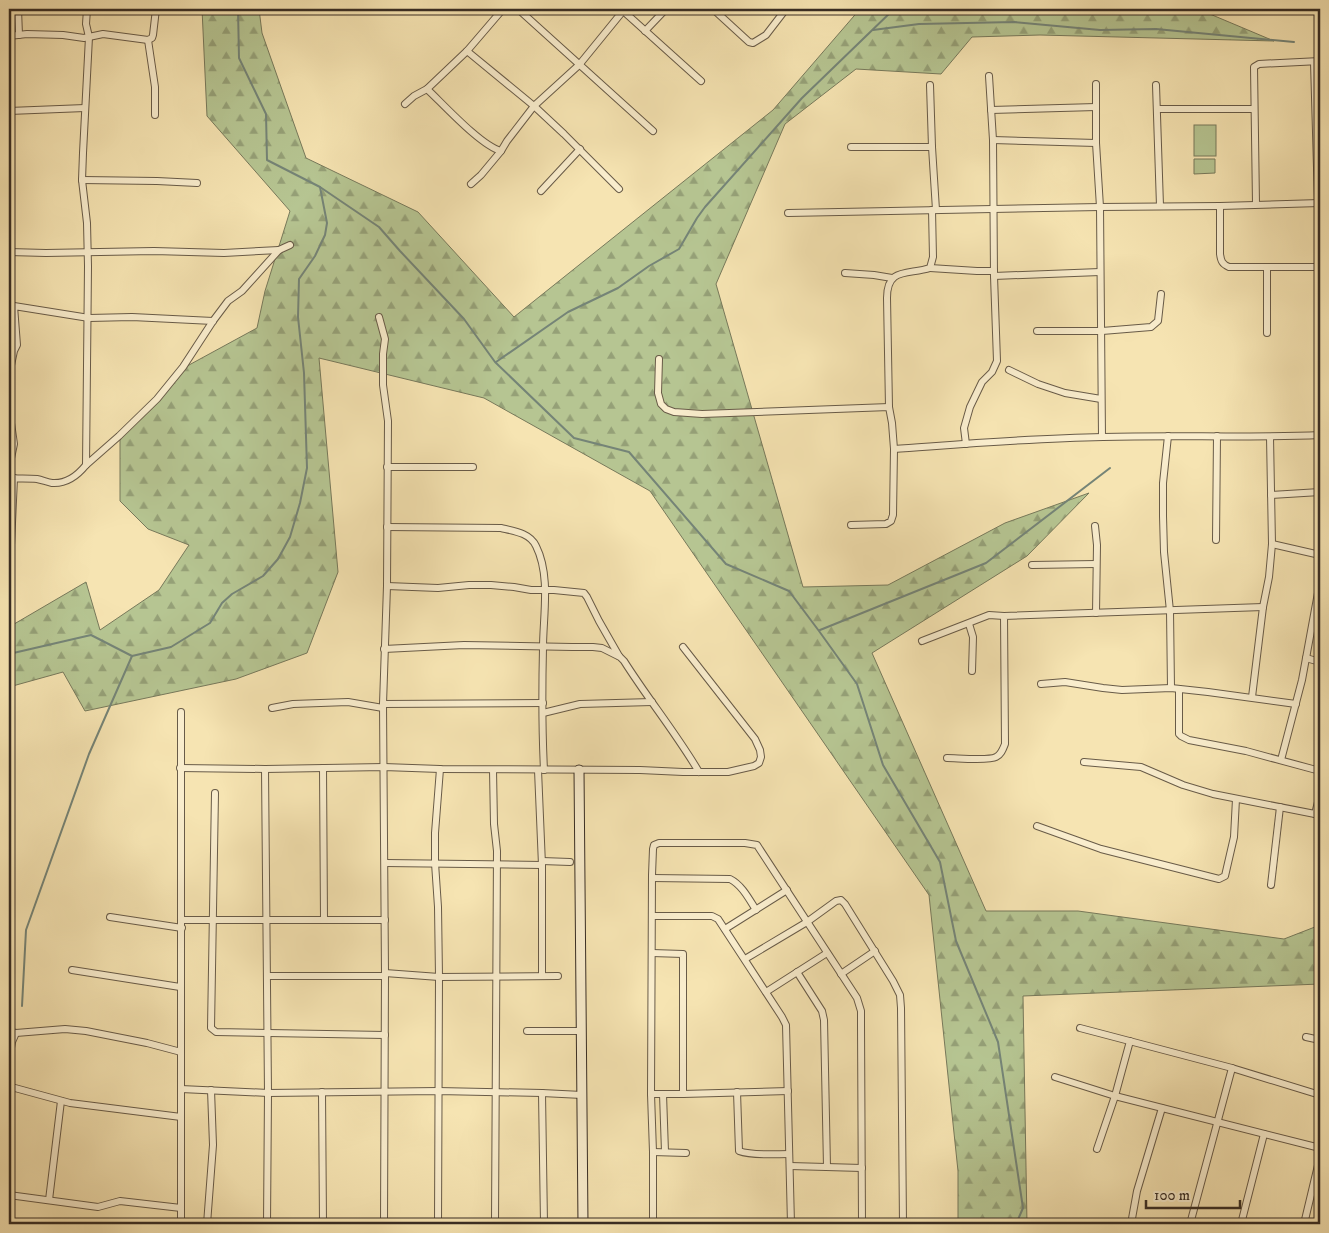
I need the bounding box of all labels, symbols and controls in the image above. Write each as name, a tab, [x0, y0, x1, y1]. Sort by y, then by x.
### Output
scale bar	[1146, 1178, 1240, 1210]
text: 100 m	[1154, 1186, 1190, 1205]

